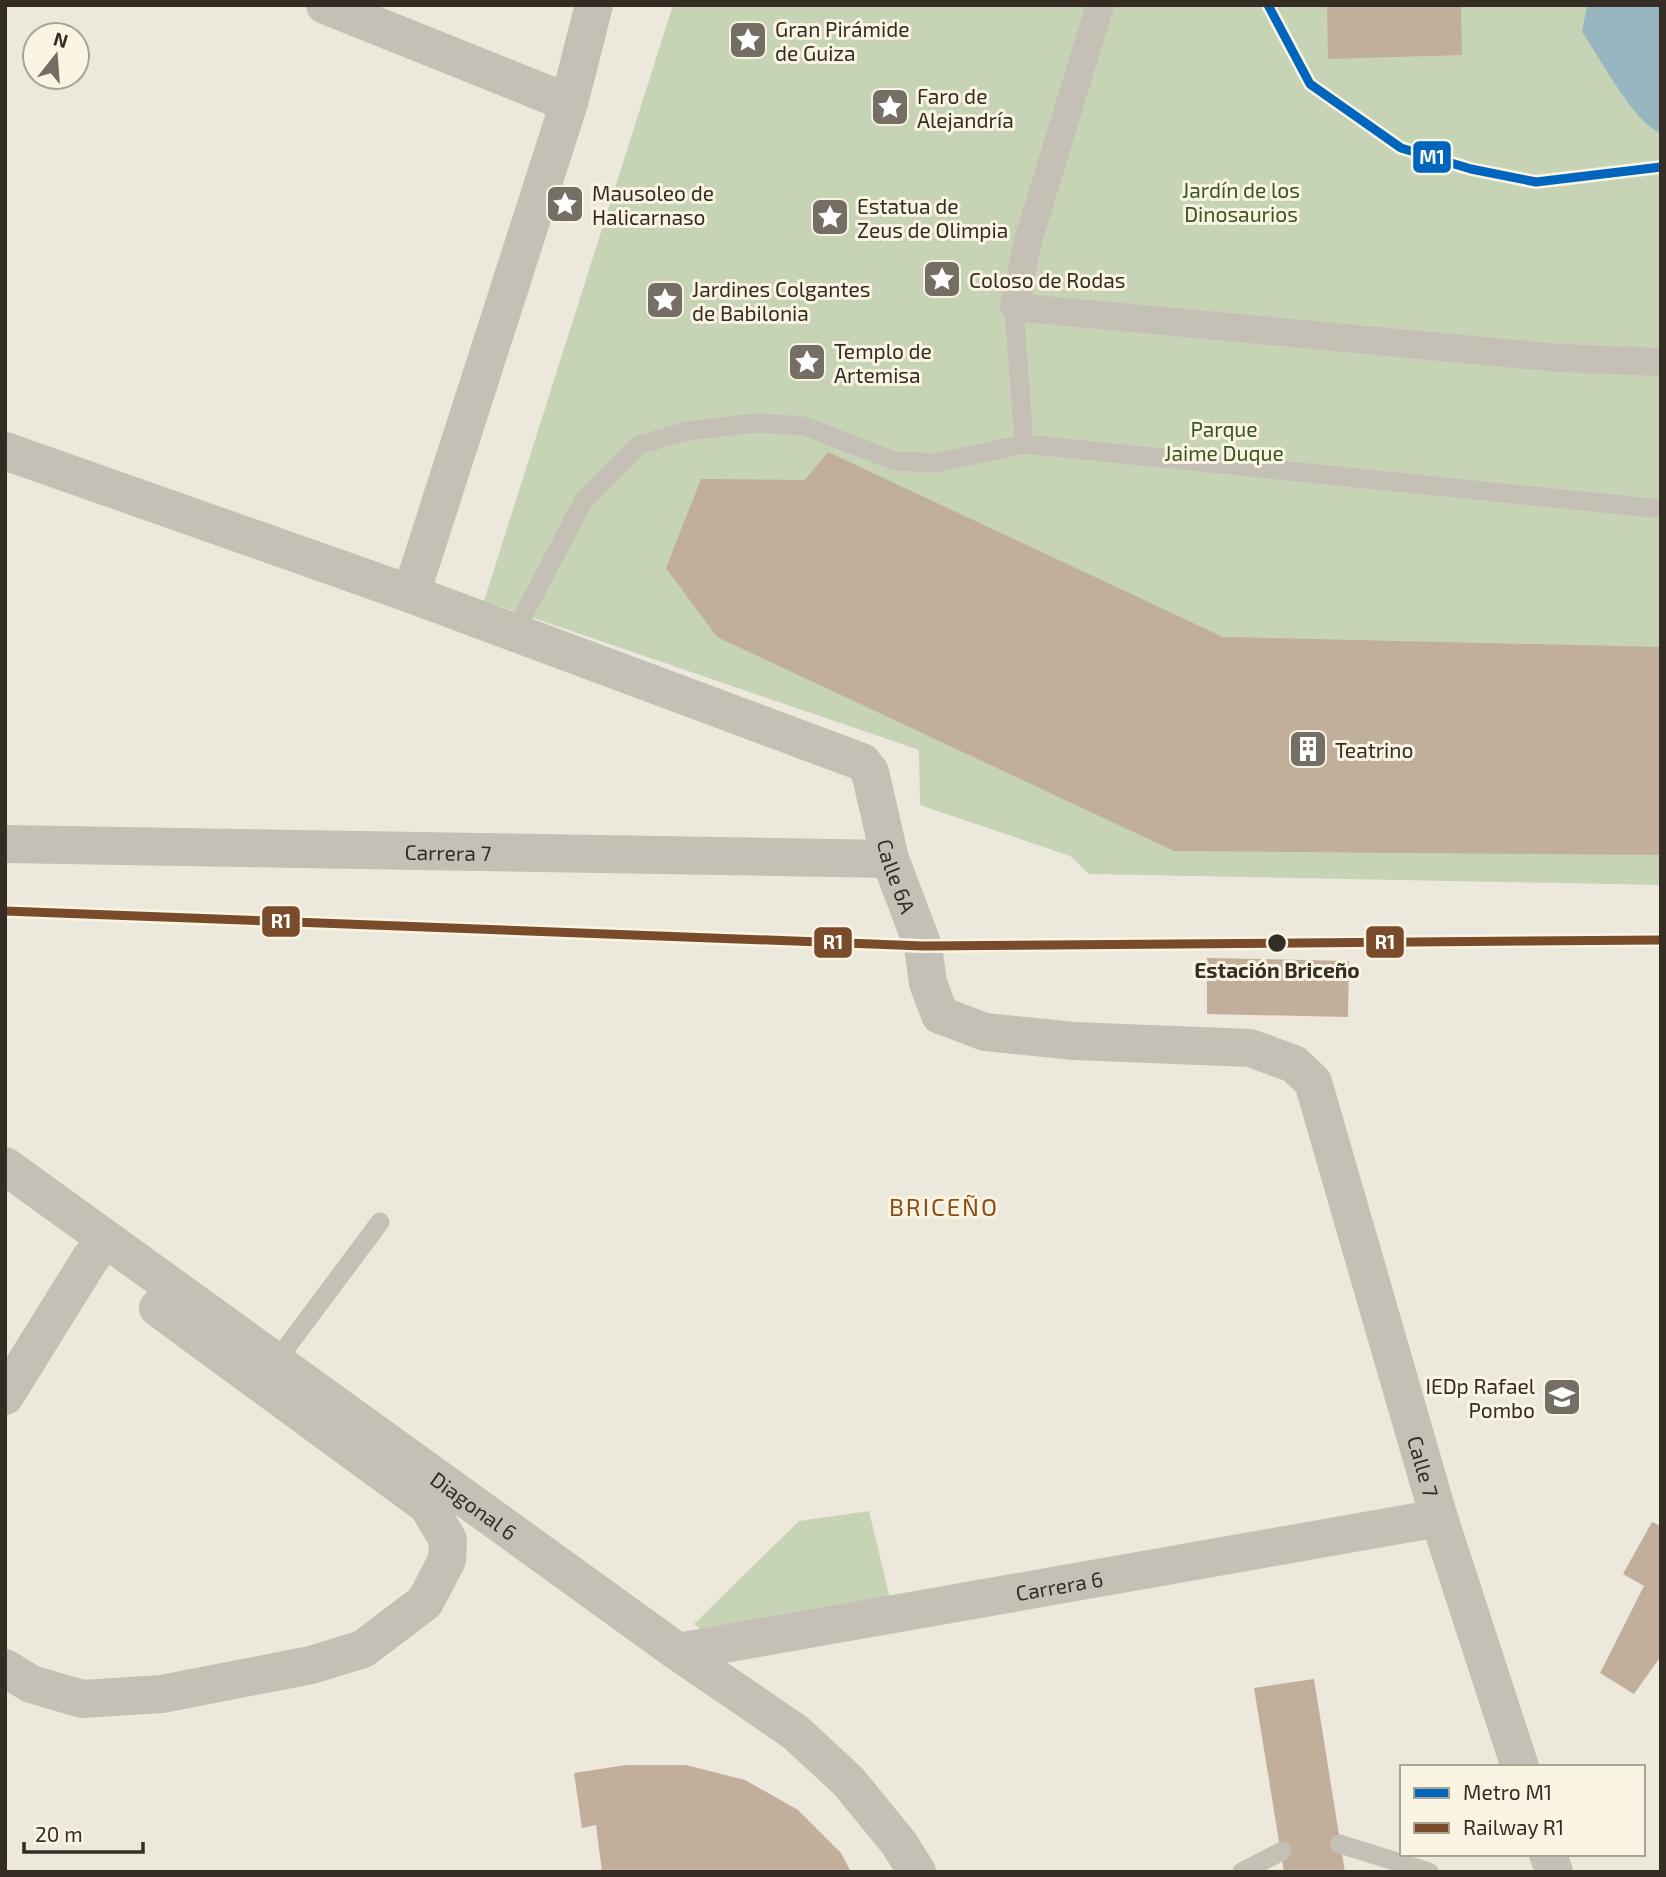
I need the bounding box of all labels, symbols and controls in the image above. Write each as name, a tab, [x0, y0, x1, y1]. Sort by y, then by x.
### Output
place label: Gran Pirámide de Guiza	[775, 16, 909, 65]
place icon: Gran Pirámide de Guiza	[727, 19, 769, 61]
north arrow	[21, 21, 91, 91]
text: N	[51, 26, 71, 52]
place label: Faro de Alejandría	[917, 83, 1014, 133]
place icon: Faro de Alejandría	[869, 86, 911, 128]
line badge: M1	[1412, 140, 1452, 174]
text: M1	[1419, 145, 1445, 168]
park label: Jardín de los Dinosaurios	[1182, 177, 1300, 226]
place label: Mausoleo de Halicarnaso	[592, 180, 714, 229]
place icon: Mausoleo de Halicarnaso	[544, 183, 586, 225]
place label: Estatua de Zeus de Olimpia	[857, 193, 1008, 242]
place icon: Estatua de Zeus de Olimpia	[809, 196, 851, 238]
place icon: Coloso de Rodas	[921, 258, 963, 300]
place label: Coloso de Rodas	[969, 267, 1125, 292]
place label: Jardines Colgantes de Babilonia	[692, 276, 870, 325]
place icon: Jardines Colgantes de Babilonia	[644, 279, 686, 321]
place label: Templo de Artemisa	[834, 338, 932, 387]
place icon: Templo de Artemisa	[786, 341, 828, 383]
park label: Parque Jaime Duque	[1164, 416, 1284, 465]
building icon: Teatrino	[1287, 728, 1329, 770]
place label: Teatrino	[1335, 737, 1413, 762]
street label: Calle 6A	[873, 836, 922, 916]
street label: Carrera 7	[404, 838, 492, 865]
line badge: R1	[261, 905, 301, 938]
text: R1	[271, 909, 291, 932]
line badge: R1	[1365, 925, 1405, 959]
line badge: R1	[813, 926, 853, 959]
text: R1	[823, 930, 843, 953]
text: R1	[1375, 930, 1395, 953]
marker: Estación Briceño	[1266, 932, 1288, 954]
place label: Estación Briceño	[1194, 957, 1360, 982]
district label: BRICEÑO	[889, 1192, 999, 1221]
place label: IEDp Rafael Pombo	[1425, 1373, 1536, 1422]
school or university icon: IEDp Rafael Pombo	[1541, 1376, 1583, 1418]
street label: Calle 7	[1403, 1433, 1445, 1500]
street label: Diagonal 6	[426, 1465, 522, 1545]
street label: Carrera 6	[1014, 1565, 1105, 1605]
legend	[1400, 1765, 1645, 1856]
text: Metro M1	[1463, 1779, 1552, 1804]
scale bar	[24, 1811, 144, 1855]
text: Railway R1	[1463, 1814, 1564, 1839]
text: 20 m	[35, 1821, 83, 1846]

